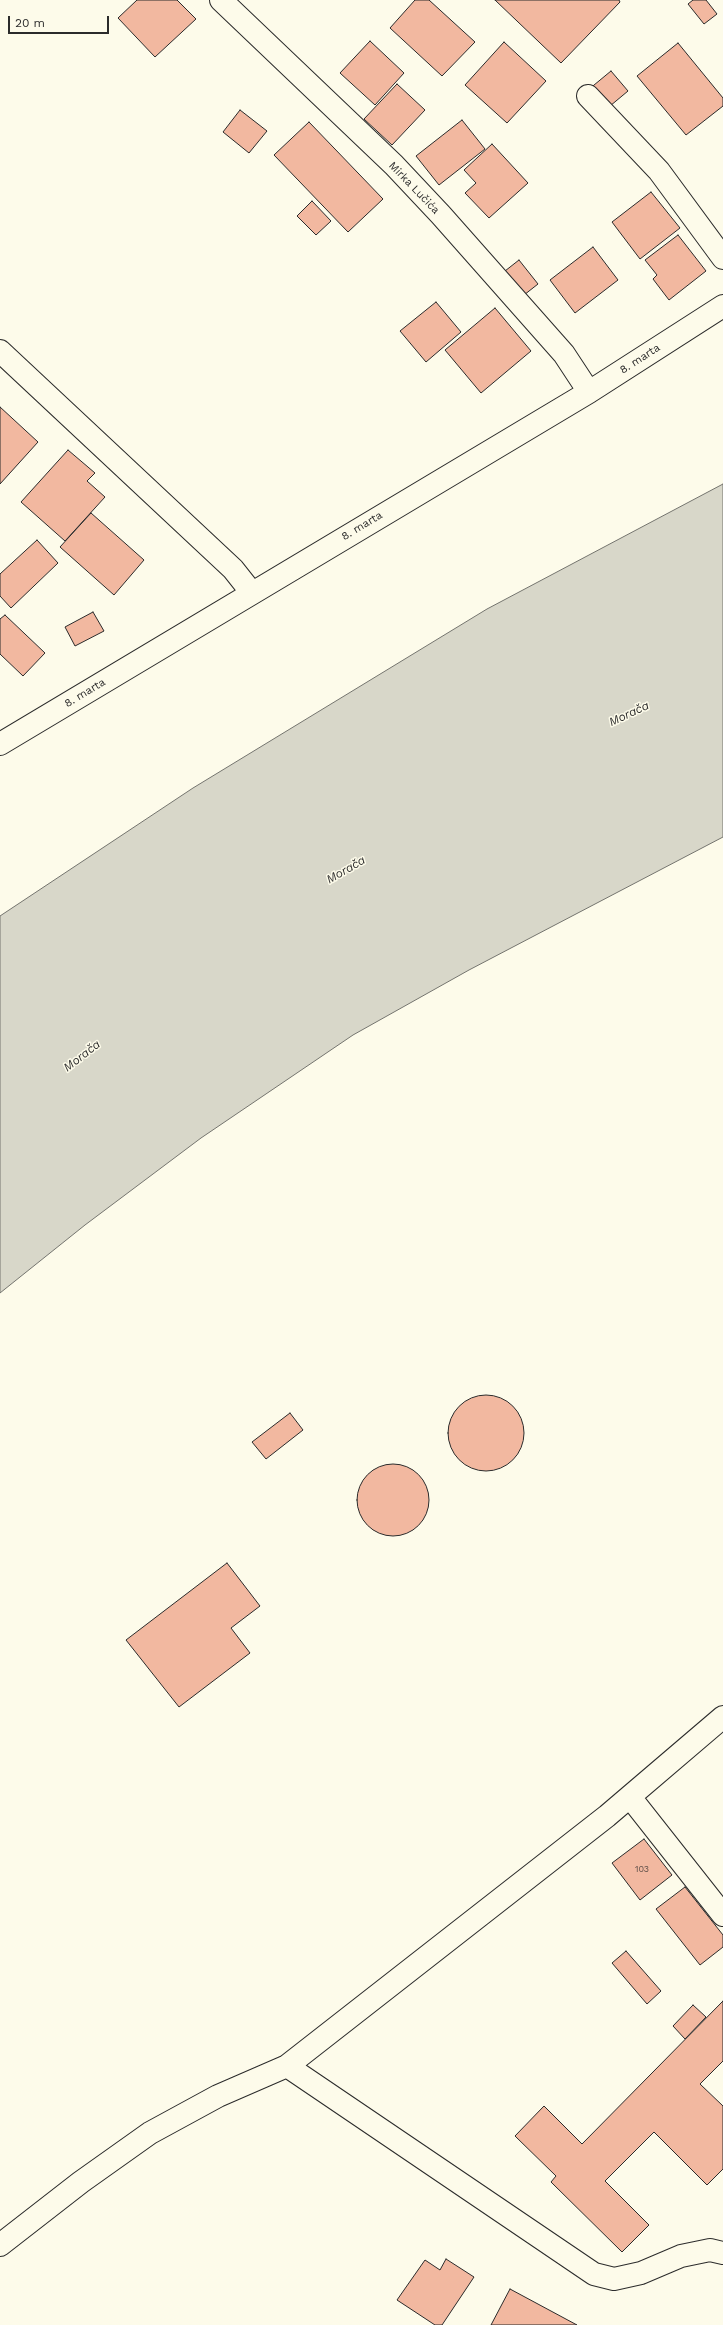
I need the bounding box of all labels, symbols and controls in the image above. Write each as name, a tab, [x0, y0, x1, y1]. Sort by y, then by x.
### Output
scale bar	[10, 8, 111, 34]
text: 20 m	[15, 16, 45, 30]
street label: Mirka Lučića	[386, 159, 442, 217]
street label: 8. marta	[617, 341, 663, 377]
street label: 8. marta	[339, 509, 385, 543]
street label: 8. marta	[62, 676, 108, 710]
water label: Morača	[607, 698, 651, 730]
water label: Morača	[324, 853, 368, 887]
water label: Morača	[61, 1037, 103, 1075]
house number: 103	[635, 1864, 649, 1874]

